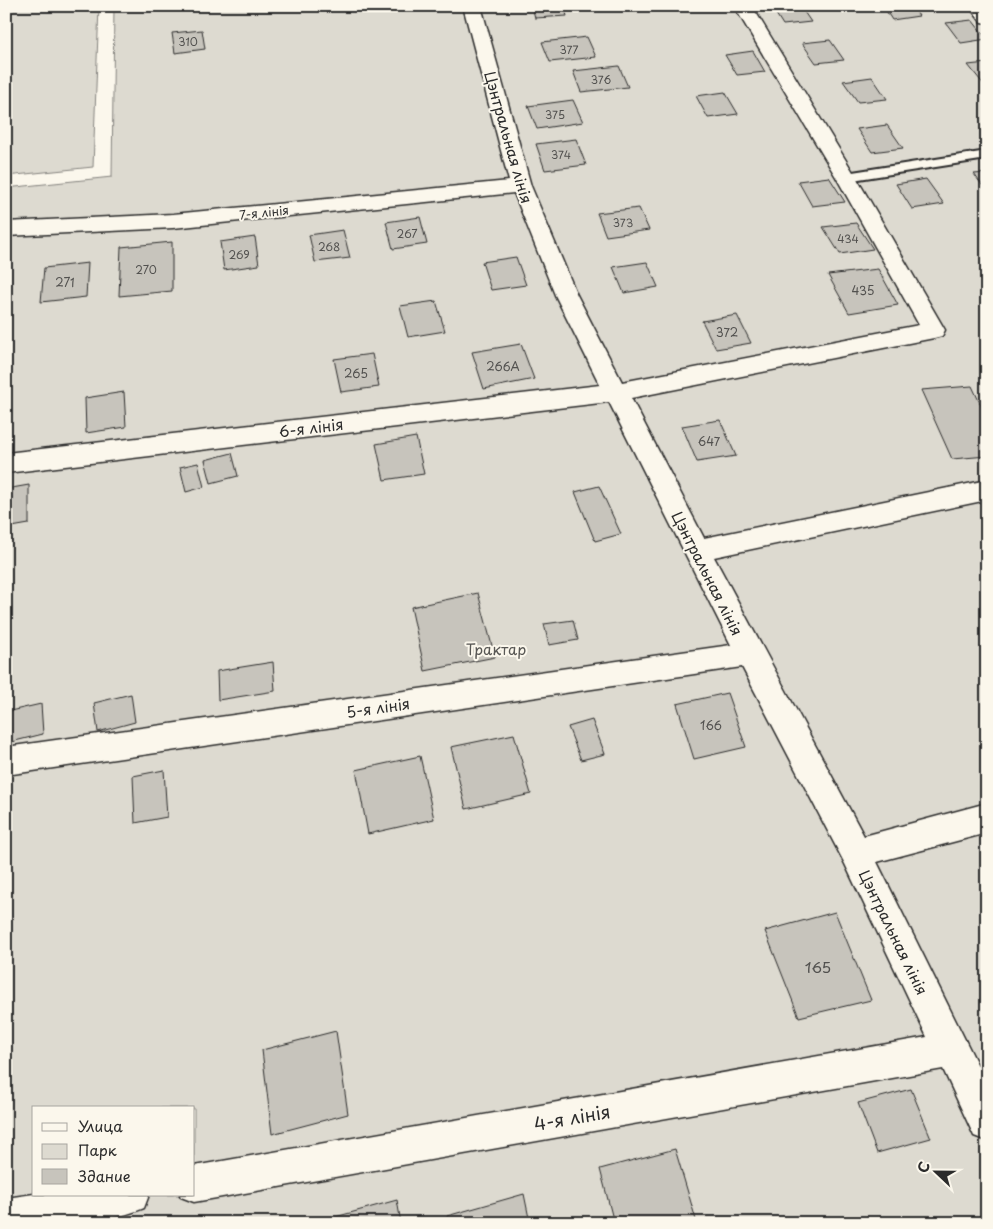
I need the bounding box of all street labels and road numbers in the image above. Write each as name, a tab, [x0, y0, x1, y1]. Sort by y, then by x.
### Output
street label: Цэнтральная лінія	[479, 68, 539, 206]
street label: 7-я лінія	[238, 200, 290, 224]
street label: 6-я лінія	[277, 412, 345, 442]
street label: Цэнтральная лінія	[667, 507, 749, 639]
street label: 5-я лінія	[345, 691, 411, 723]
street label: Цэнтральная лінія	[854, 865, 934, 999]
street label: 4-я лінія	[532, 1097, 612, 1137]

